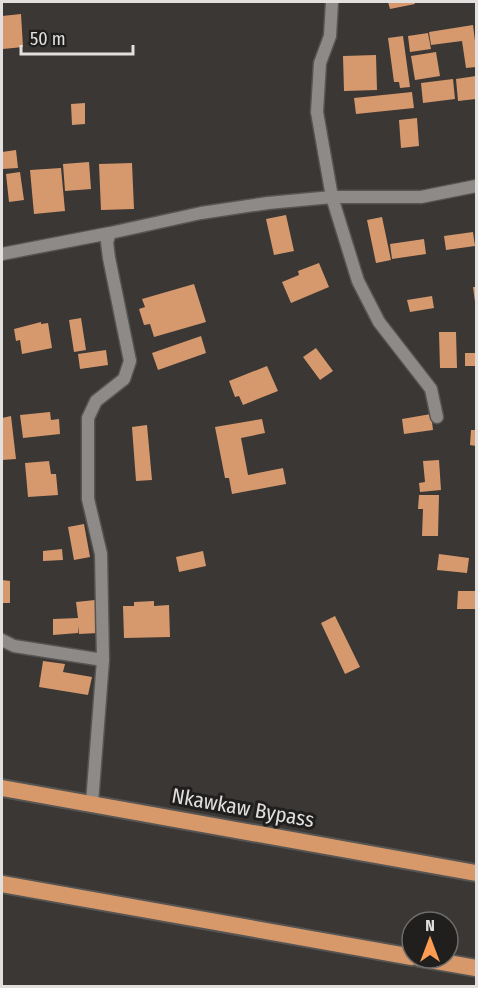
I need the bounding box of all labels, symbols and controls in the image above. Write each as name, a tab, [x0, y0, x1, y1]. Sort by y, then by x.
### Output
scale bar	[21, 18, 134, 56]
text: 50 m	[30, 28, 66, 50]
street label: Nkawkaw Bypass	[170, 783, 316, 833]
north arrow	[400, 910, 460, 970]
text: N	[425, 916, 435, 935]

